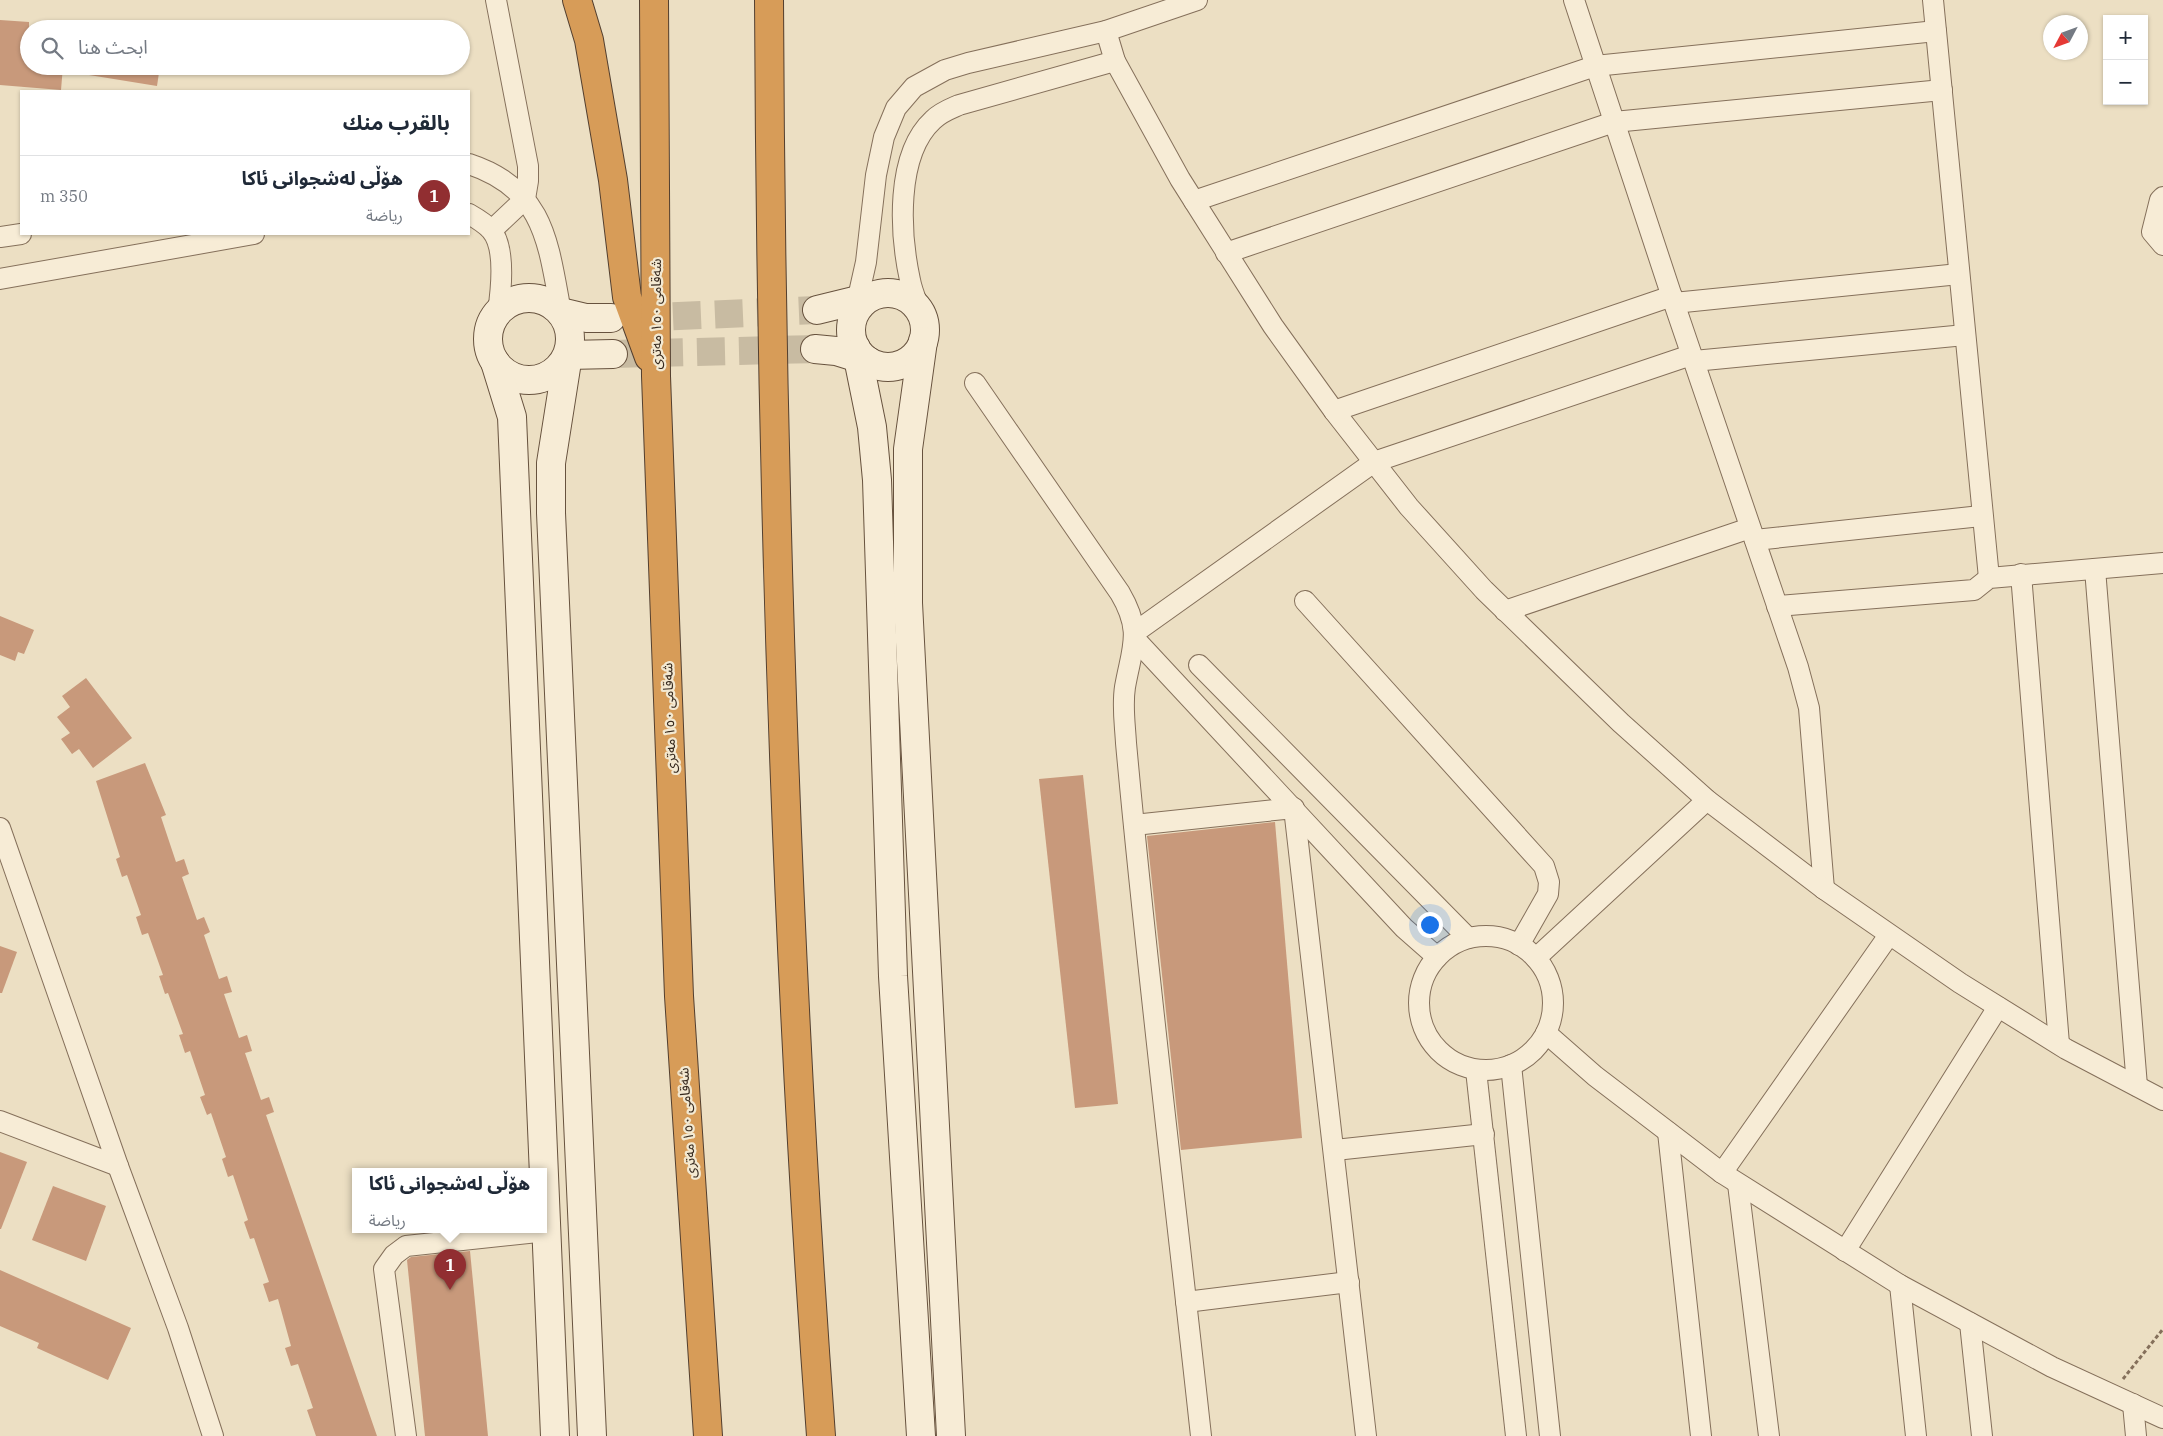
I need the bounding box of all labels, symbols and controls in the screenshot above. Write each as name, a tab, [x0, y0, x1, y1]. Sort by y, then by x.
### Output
north arrow	[2043, 15, 2088, 60]
map controls	[2103, 15, 2148, 105]
button: +	[2103, 15, 2148, 60]
search box	[20, 20, 470, 75]
icon: search	[38, 34, 66, 62]
text: ابحث هنا	[78, 35, 148, 59]
button: −	[2103, 60, 2148, 105]
text: بالقرب منك	[343, 108, 450, 136]
text: هۆڵی لەشجوانی ئاکا	[241, 166, 403, 190]
text: 350 m	[40, 186, 88, 206]
text: 1	[429, 186, 439, 206]
text: رياضة	[366, 205, 403, 225]
street label: شەقامی ١٥٠ مەتری	[647, 259, 665, 369]
street label: شەقامی ١٥٠ مەتری	[658, 662, 680, 774]
your location	[1417, 912, 1443, 938]
street label: شەقامی ١٥٠ مەتری	[674, 1067, 700, 1179]
popup	[352, 1168, 547, 1233]
text: هۆڵی لەشجوانی ئاکا	[369, 1171, 530, 1195]
text: رياضة	[369, 1210, 406, 1230]
pin: 1	[434, 1249, 466, 1290]

